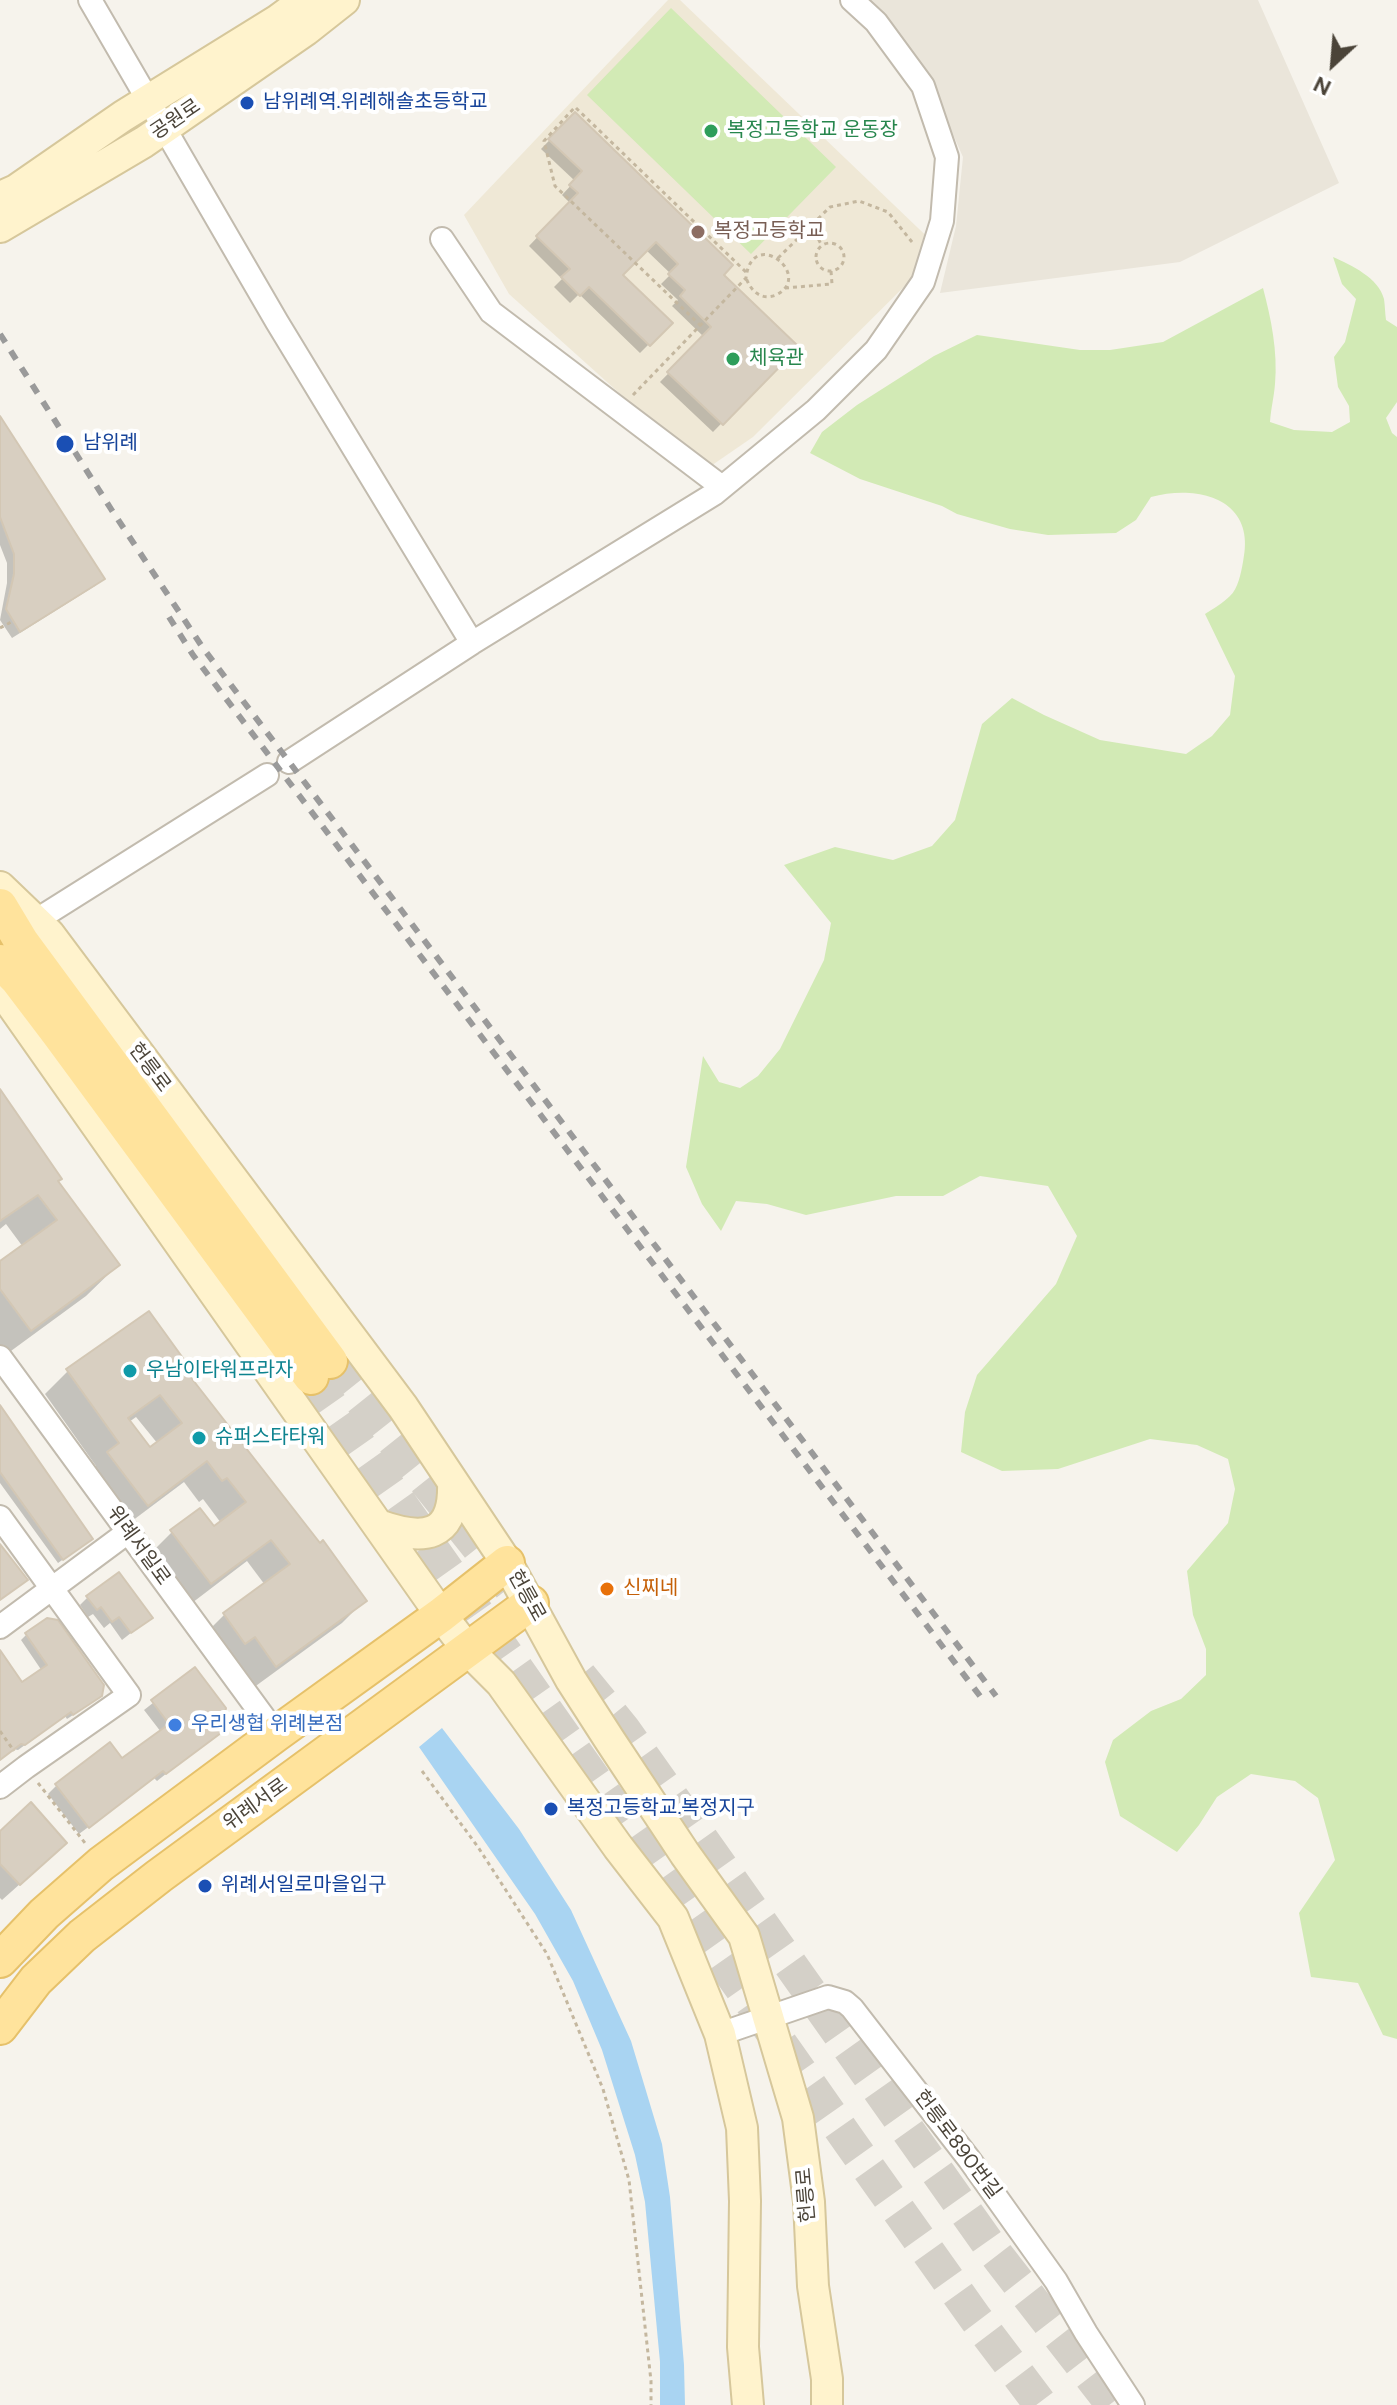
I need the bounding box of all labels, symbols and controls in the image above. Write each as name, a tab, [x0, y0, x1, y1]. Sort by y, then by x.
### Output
north arrow	[1293, 24, 1373, 104]
text: N	[1309, 69, 1336, 103]
place label: 남위례역.위례해솔초등학교	[263, 91, 488, 115]
marker: 남위례역.위례해솔초등학교	[238, 94, 256, 112]
street label: 공원로	[146, 95, 206, 145]
place label: 복정고등학교 운동장	[727, 119, 898, 143]
marker: 복정고등학교 운동장	[702, 122, 720, 140]
place label: 복정고등학교	[714, 220, 824, 244]
marker: 복정고등학교	[689, 223, 707, 241]
place label: 체육관	[749, 347, 804, 371]
marker: 체육관	[724, 350, 742, 368]
place label: 남위례	[83, 432, 138, 456]
marker: 남위례	[54, 433, 76, 455]
street label: 헌릉로	[123, 1039, 175, 1097]
place label: 우남이타워프라자	[146, 1359, 293, 1383]
marker: 우남이타워프라자	[121, 1362, 139, 1380]
place label: 슈퍼스타타워	[215, 1426, 325, 1450]
marker: 슈퍼스타타워	[190, 1429, 208, 1447]
street label: 위례서일로	[101, 1502, 175, 1590]
street label: 헌릉로	[502, 1566, 550, 1626]
place label: 신찌네	[623, 1577, 678, 1601]
marker: 신찌네	[598, 1580, 616, 1598]
place label: 우리생협 위례본점	[191, 1713, 344, 1737]
marker: 우리생협 위례본점	[166, 1716, 184, 1734]
street label: 위례서로	[219, 1774, 293, 1836]
place label: 복정고등학교.복정지구	[567, 1797, 755, 1821]
marker: 복정고등학교.복정지구	[542, 1800, 560, 1818]
place label: 위례서일로마을입구	[221, 1874, 387, 1898]
marker: 위례서일로마을입구	[196, 1877, 214, 1895]
street label: 헌릉로890번길	[908, 2086, 1006, 2204]
street label: 헌릉로	[793, 2166, 821, 2224]

